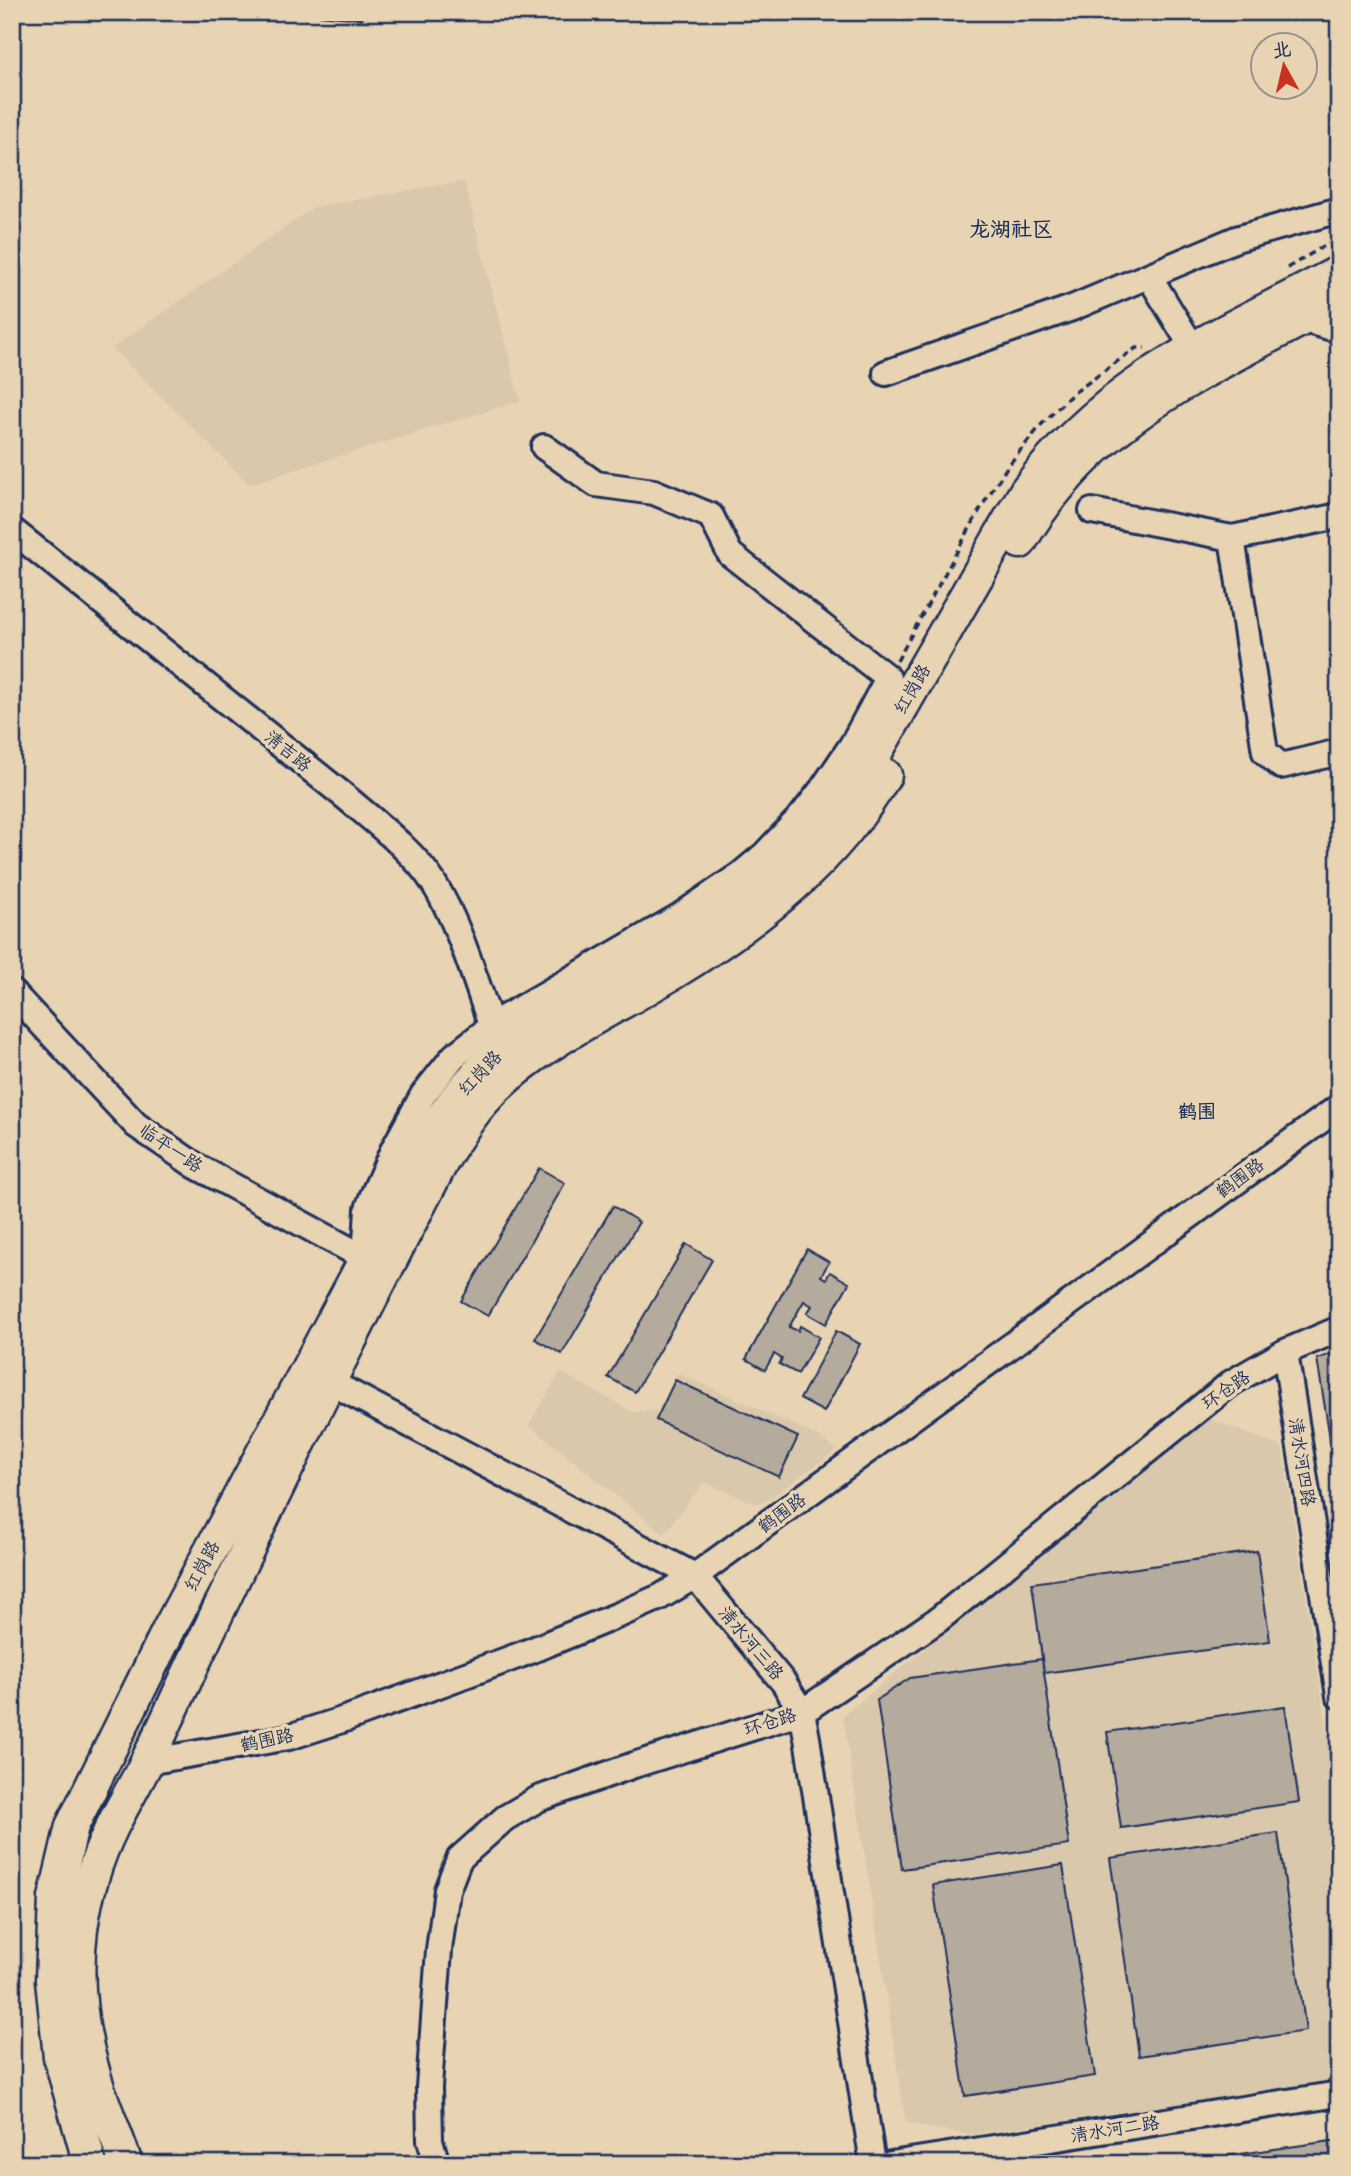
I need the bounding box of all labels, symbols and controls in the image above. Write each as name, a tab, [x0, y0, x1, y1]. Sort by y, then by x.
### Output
north arrow	[1250, 32, 1320, 102]
text: 北	[1270, 33, 1293, 63]
district label: 龙湖社区	[969, 211, 1053, 243]
street label: 红岗路	[886, 658, 936, 718]
street label: 清吉路	[259, 722, 318, 777]
street label: 红岗路	[451, 1043, 507, 1101]
district label: 鹤围	[1178, 1096, 1216, 1124]
street label: 临平一路	[134, 1115, 209, 1178]
street label: 鹤围路	[1209, 1150, 1269, 1204]
street label: 环仓路	[1195, 1362, 1255, 1415]
street label: 清水河四路	[1283, 1415, 1324, 1508]
street label: 鹤围路	[751, 1485, 811, 1539]
street label: 红岗路	[176, 1535, 225, 1595]
street label: 清水河三路	[713, 1599, 791, 1685]
street label: 环仓路	[740, 1699, 799, 1742]
street label: 鹤围路	[237, 1720, 296, 1757]
street label: 清水河二路	[1068, 2107, 1161, 2148]

